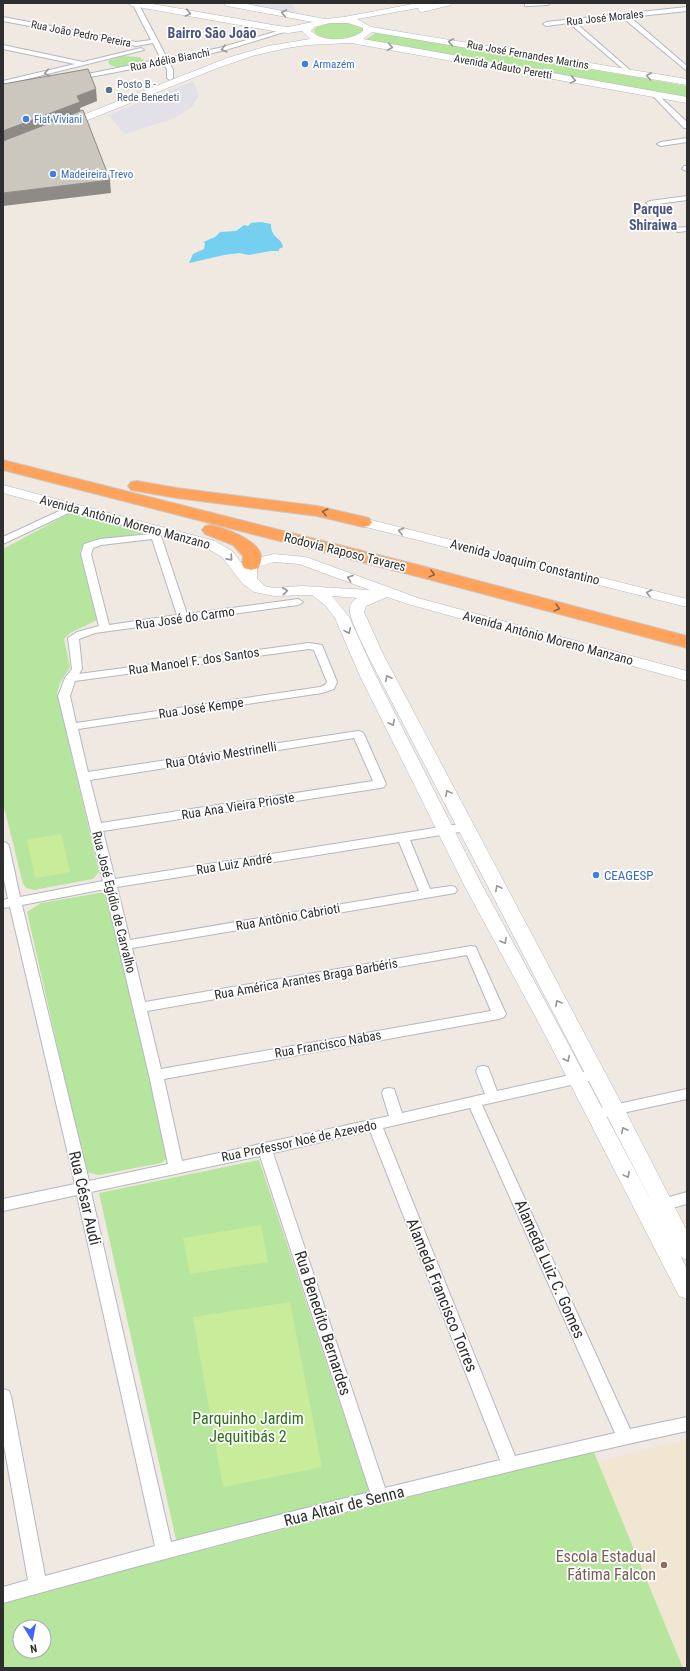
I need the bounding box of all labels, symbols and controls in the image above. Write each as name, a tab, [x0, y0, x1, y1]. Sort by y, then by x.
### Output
street label: Rua José Morales	[566, 7, 644, 29]
one-way arrow	[185, 8, 191, 17]
one-way arrow	[281, 9, 287, 18]
street label: Rua João Pedro Pereira	[30, 18, 132, 50]
district label: Bairro São João	[168, 25, 256, 41]
one-way arrow	[448, 38, 454, 47]
street label: Rua José Fernandes Martins	[466, 38, 590, 72]
one-way arrow	[386, 42, 393, 51]
one-way arrow	[221, 44, 228, 53]
street label: Rua Adélia Bianchi	[129, 46, 211, 74]
street label: Avenida Adauto Peretti	[453, 52, 553, 82]
place label: Armazém	[313, 58, 354, 71]
marker: Armazém	[300, 59, 310, 69]
one-way arrow	[44, 68, 50, 76]
one-way arrow	[645, 72, 652, 80]
one-way arrow	[570, 75, 576, 84]
place label: Posto B - Rede Benedeti	[117, 78, 179, 104]
marker: Posto B - Rede Benedeti	[104, 85, 114, 95]
place label: Fiat Viviani	[34, 113, 82, 126]
marker: Fiat Viviani	[21, 114, 31, 124]
place label: Madeireira Trevo	[61, 168, 134, 181]
marker: Madeireira Trevo	[48, 169, 58, 179]
district label: Parque Shiraiwa	[629, 201, 677, 233]
street label: Avenida Antônio Moreno Manzano	[38, 492, 212, 552]
one-way arrow	[322, 509, 328, 517]
one-way arrow	[398, 527, 405, 536]
street label: Rodovia Raposo Tavares	[283, 530, 408, 574]
street label: Avenida Joaquim Constantino	[449, 536, 601, 588]
one-way arrow	[225, 553, 233, 561]
one-way arrow	[428, 570, 435, 578]
one-way arrow	[346, 574, 353, 582]
one-way arrow	[282, 587, 288, 596]
one-way arrow	[646, 590, 653, 598]
one-way arrow	[553, 603, 560, 612]
street label: Rua José do Carmo	[134, 604, 236, 632]
street label: Avenida Antônio Moreno Manzano	[461, 608, 635, 668]
one-way arrow	[344, 628, 352, 635]
street label: Rua Manoel F. dos Santos	[128, 644, 260, 678]
one-way arrow	[385, 674, 393, 682]
street label: Rua José Kempe	[158, 695, 244, 721]
one-way arrow	[387, 719, 395, 726]
street label: Rua Otávio Mestrinelli	[164, 739, 278, 771]
street label: Rua Ana Vieira Prioste	[180, 790, 296, 822]
one-way arrow	[445, 790, 453, 797]
street label: Rua José Egídio de Carvalho	[89, 830, 139, 974]
street label: Rua Luiz André	[195, 851, 273, 877]
place label: CEAGESP	[604, 868, 653, 883]
marker: CEAGESP	[591, 870, 601, 880]
one-way arrow	[495, 885, 502, 892]
street label: Rua Antônio Cabrioti	[235, 900, 341, 934]
one-way arrow	[499, 936, 506, 944]
street label: Rua América Arantes Braga Barbéris	[213, 955, 399, 1003]
one-way arrow	[555, 1000, 563, 1007]
street label: Rua Francisco Nabas	[274, 1027, 383, 1061]
one-way arrow	[562, 1055, 570, 1063]
street label: Rua Professor Noé de Azevedo	[220, 1117, 378, 1165]
one-way arrow	[622, 1126, 629, 1134]
street label: Rua César Audi	[65, 1149, 105, 1247]
one-way arrow	[623, 1170, 630, 1178]
street label: Alameda Luiz C. Gomes	[511, 1197, 589, 1341]
street label: Alameda Francisco Torres	[402, 1215, 482, 1375]
street label: Rua Benedito Bernardes	[291, 1248, 355, 1398]
park label: Parquinho Jardim Jequitibás 2	[192, 1409, 304, 1446]
street label: Rua Altair de Senna	[282, 1482, 406, 1530]
place label: Escola Estadual Fátima Falcon	[556, 1547, 656, 1584]
marker: Escola Estadual Fátima Falcon	[659, 1560, 669, 1570]
north arrow	[12, 1619, 52, 1659]
text: N	[29, 1641, 38, 1655]

